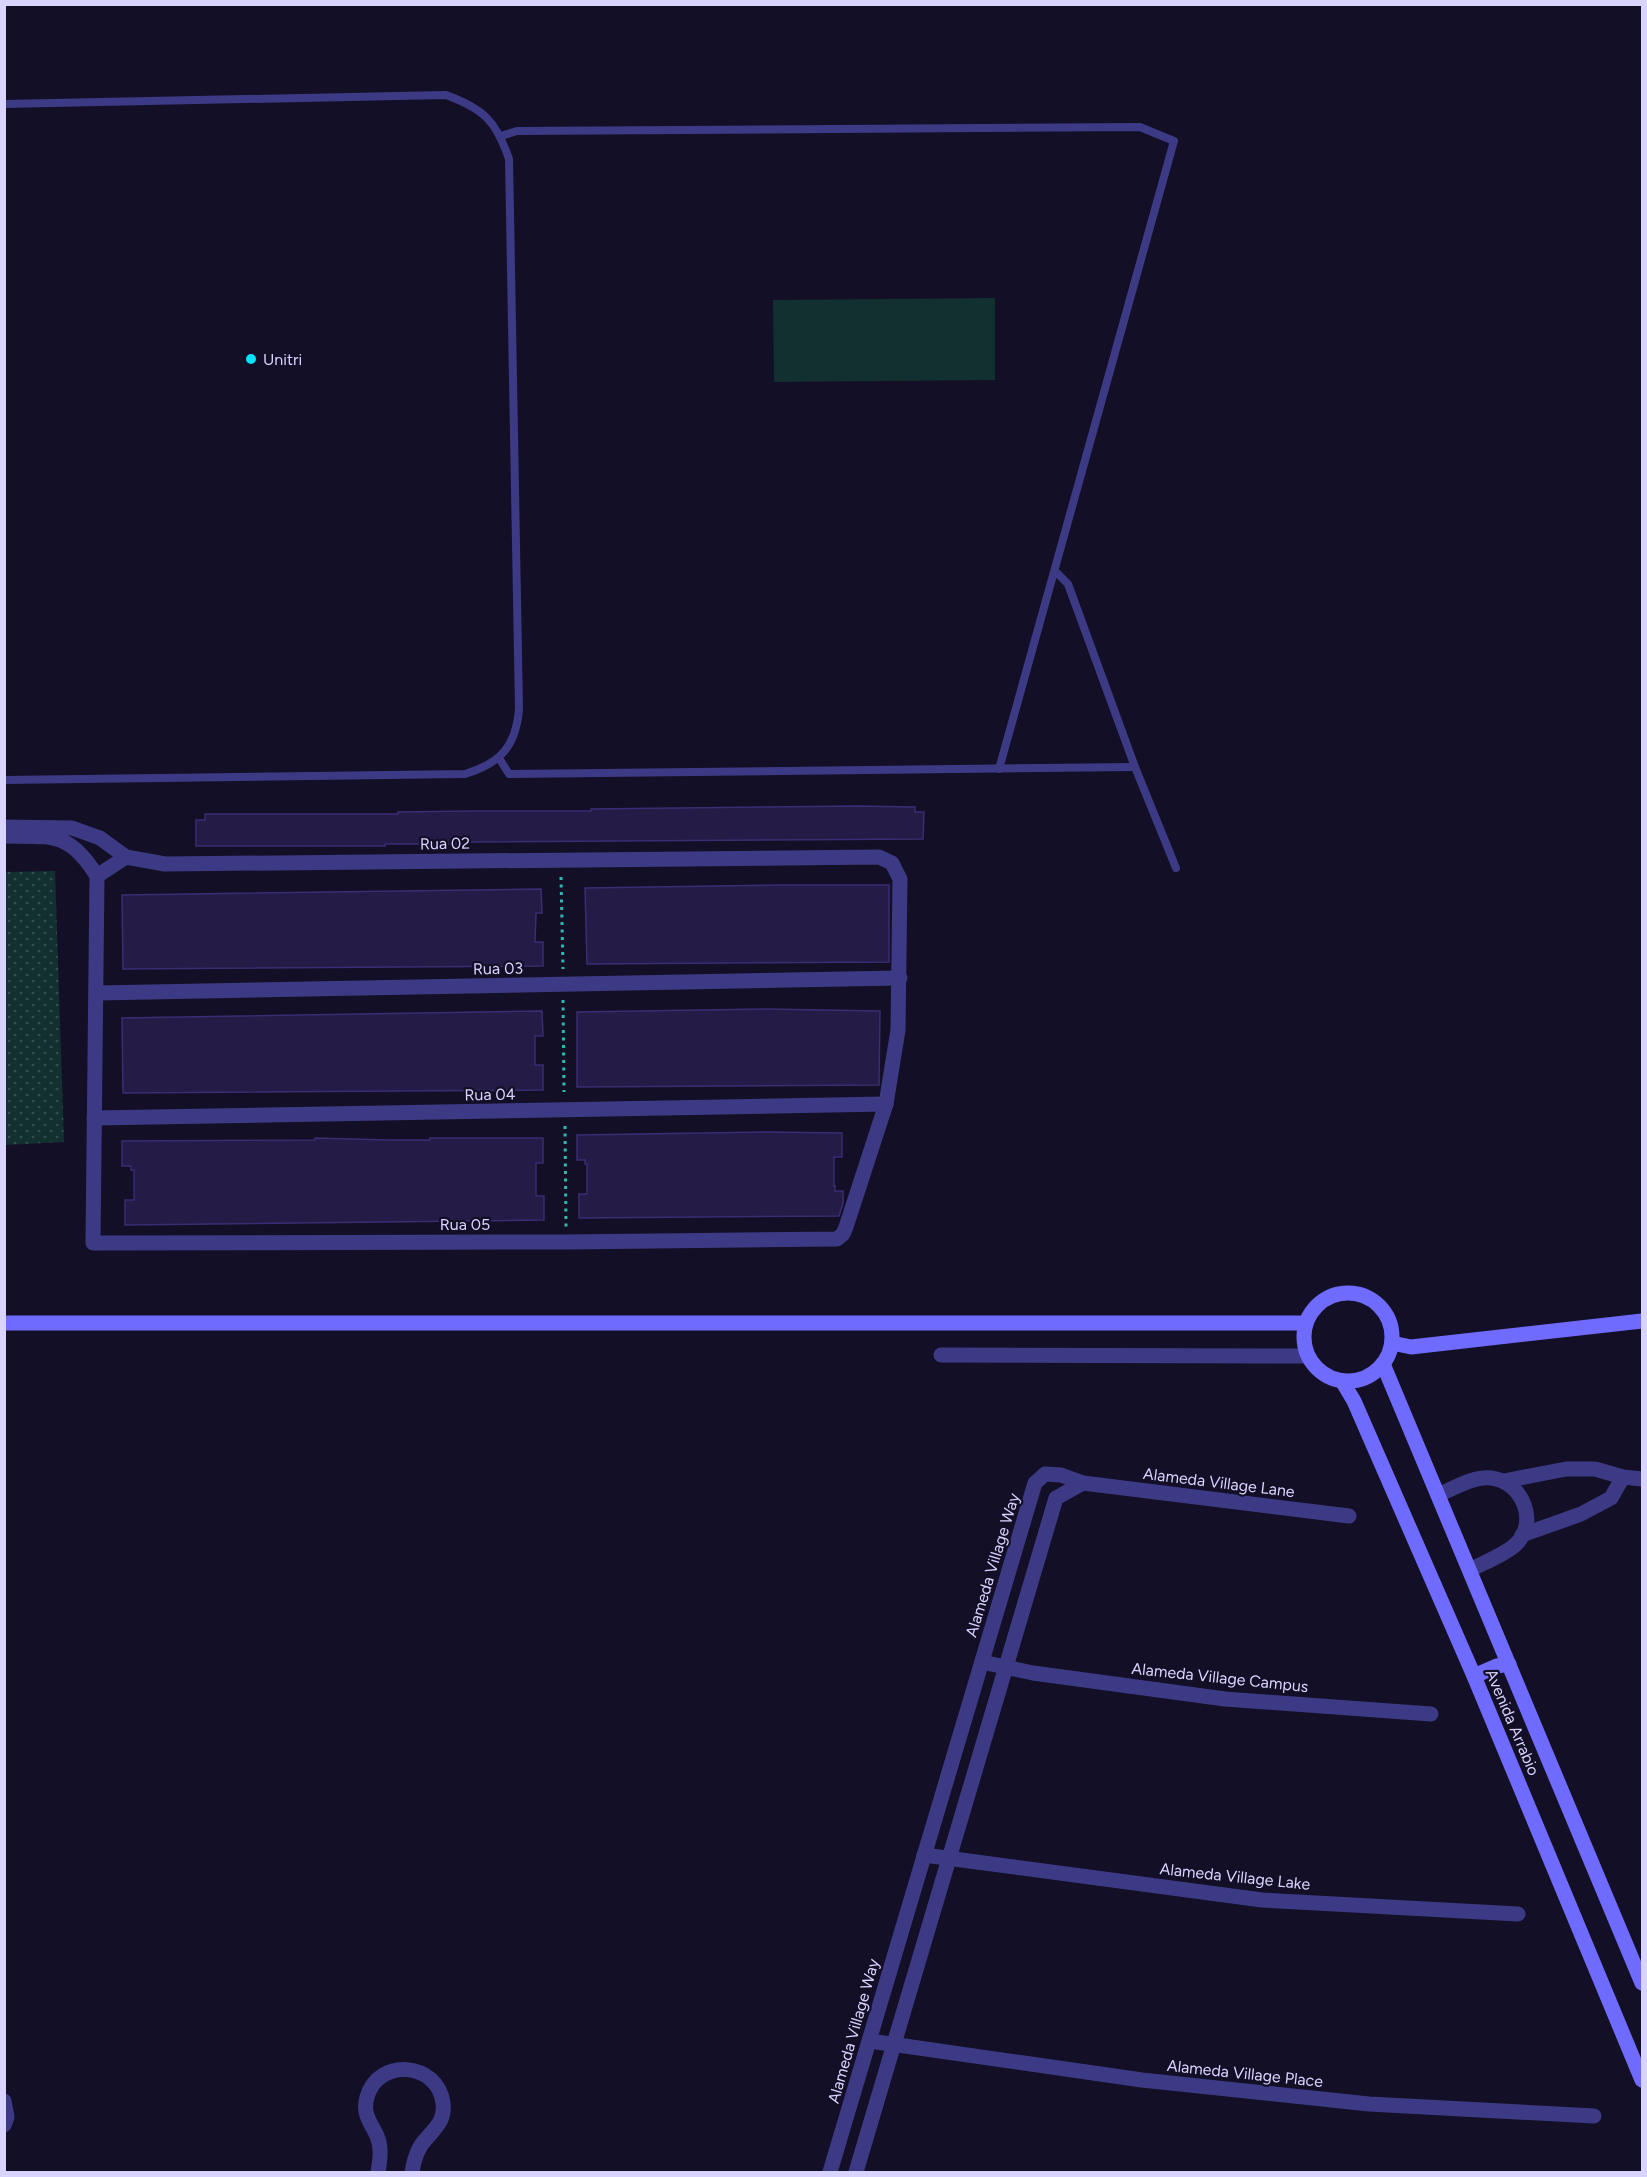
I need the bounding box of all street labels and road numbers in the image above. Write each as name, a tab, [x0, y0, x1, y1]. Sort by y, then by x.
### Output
street label: Rua 02	[420, 834, 470, 853]
street label: Rua 03	[473, 959, 523, 978]
street label: Rua 04	[464, 1085, 516, 1104]
street label: Rua 05	[440, 1215, 490, 1234]
street label: Alameda Village Lane	[1142, 1464, 1296, 1501]
street label: Alameda Village Way	[962, 1490, 1024, 1639]
street label: Alameda Village Campus	[1131, 1659, 1309, 1696]
street label: Avenida Arrabio	[1482, 1666, 1544, 1778]
street label: Alameda Village Lake	[1159, 1859, 1311, 1894]
street label: Alameda Village Way	[824, 1956, 883, 2106]
street label: Alameda Village Place	[1166, 2056, 1324, 2091]

